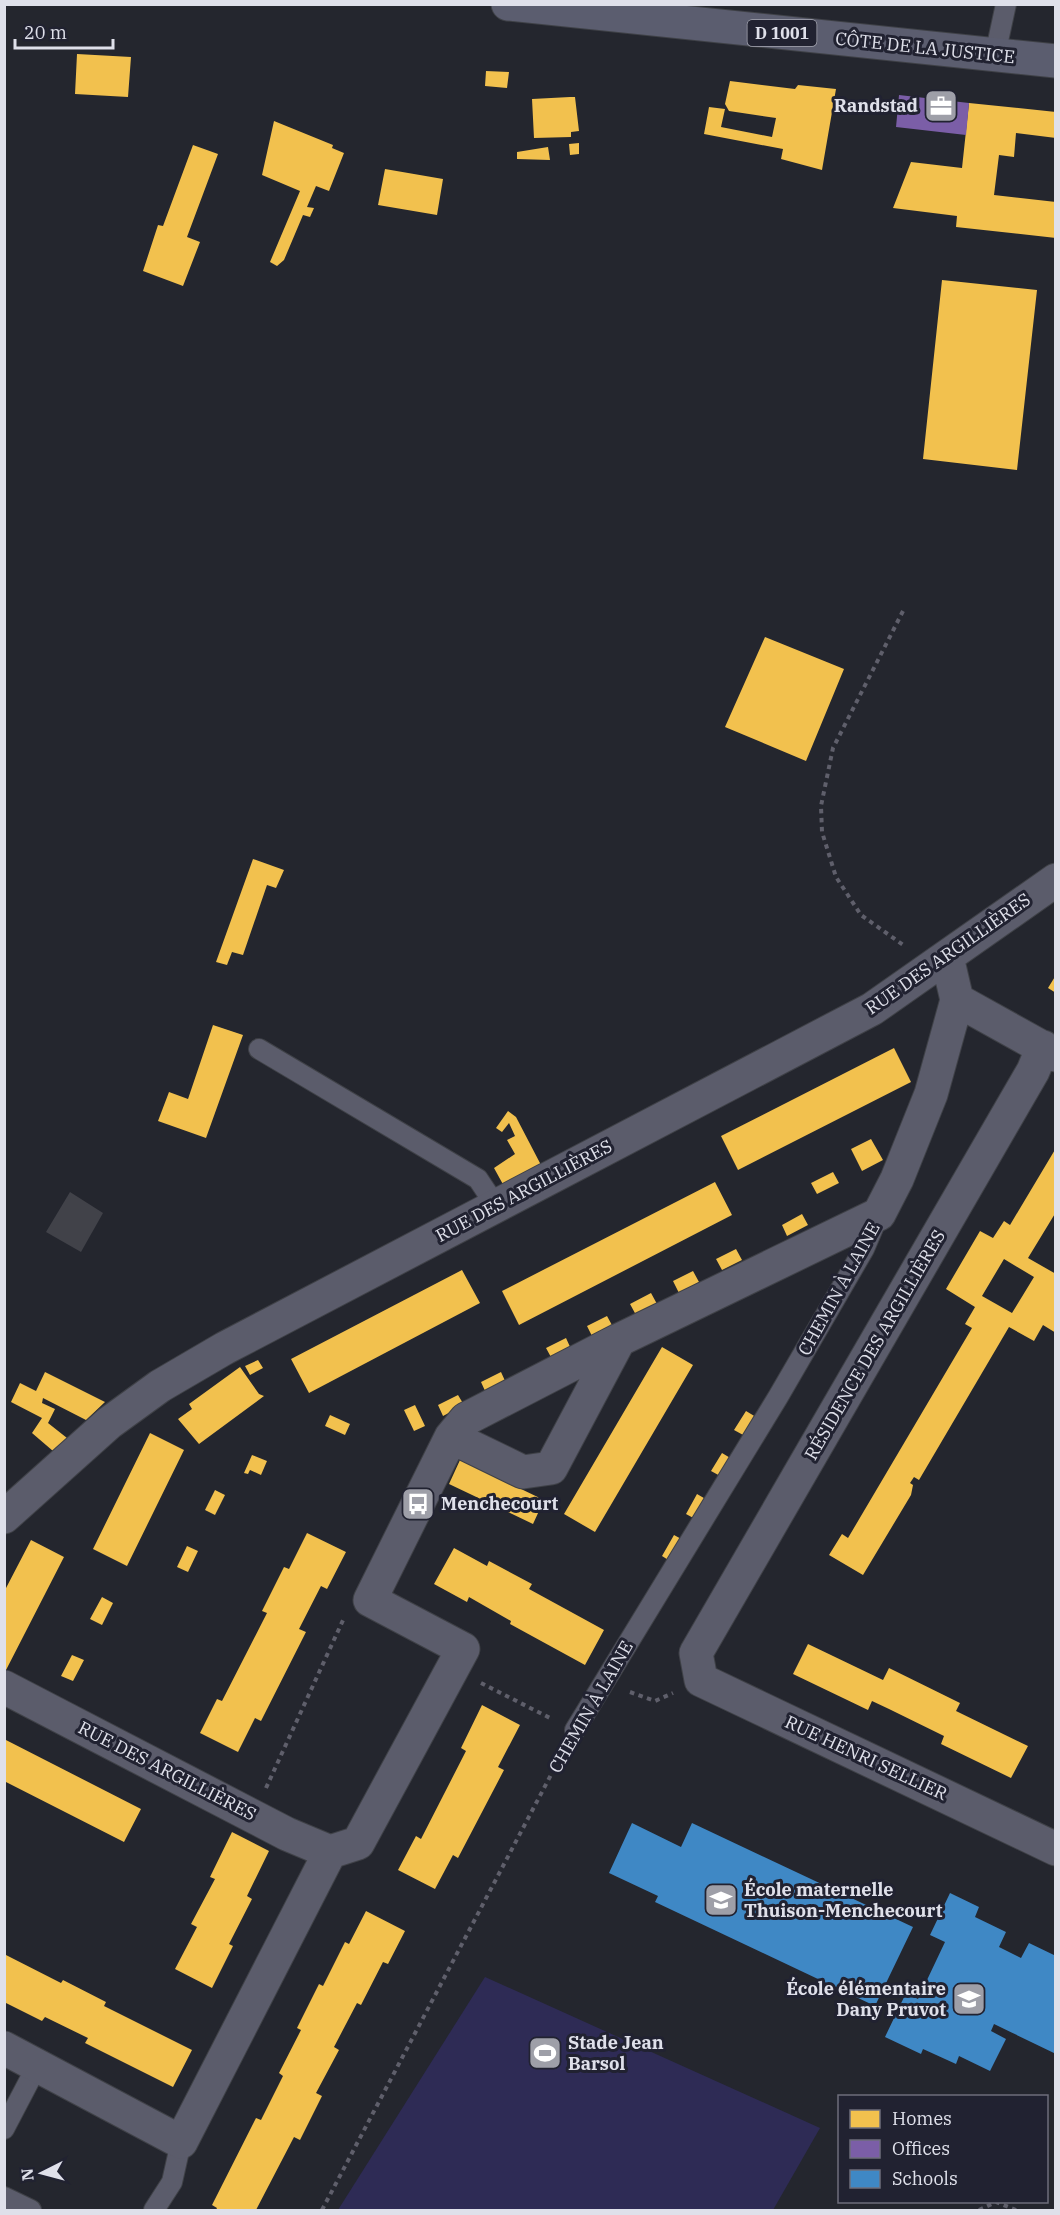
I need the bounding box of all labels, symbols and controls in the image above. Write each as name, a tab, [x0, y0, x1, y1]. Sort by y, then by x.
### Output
scale bar	[15, 12, 112, 50]
road number: D 1001	[748, 20, 816, 46]
text: 20 m	[24, 21, 67, 44]
street label: CÔTE DE LA JUSTICE	[834, 27, 1016, 68]
office icon: Randstad	[923, 88, 959, 124]
place label: Randstad	[834, 94, 918, 117]
street label: RUE DES ARGILLIÈRES	[861, 888, 1035, 1019]
street label: RUE DES ARGILLIÈRES	[432, 1134, 616, 1247]
street label: CHEMIN À LAINE	[792, 1218, 885, 1359]
street label: RÉSIDENCE DES ARGILLIÈRES	[799, 1226, 950, 1464]
bus stop icon: Menchecourt	[400, 1486, 436, 1522]
place label: Menchecourt	[441, 1492, 559, 1515]
street label: CHEMIN À LAINE	[543, 1636, 638, 1777]
street label: RUE HENRI SELLIER	[781, 1710, 951, 1805]
street label: RUE DES ARGILLIÈRES	[74, 1716, 260, 1825]
place label: École maternelle Thuison-Menchecourt	[744, 1877, 943, 1922]
school or university icon: École maternelle Thuison-Menchecourt	[703, 1882, 739, 1918]
place label: École élémentaire Dany Pruvot	[786, 1976, 946, 2021]
school or university icon: École élémentaire Dany Pruvot	[951, 1981, 987, 2017]
place label: Stade Jean Barsol	[568, 2031, 664, 2075]
sports icon: Stade Jean Barsol	[527, 2035, 563, 2071]
legend	[838, 2095, 1048, 2203]
text: Homes	[892, 2107, 952, 2130]
text: Offices	[892, 2137, 950, 2160]
north arrow	[12, 2143, 72, 2203]
text: N	[16, 2167, 38, 2182]
text: Schools	[892, 2167, 958, 2190]

